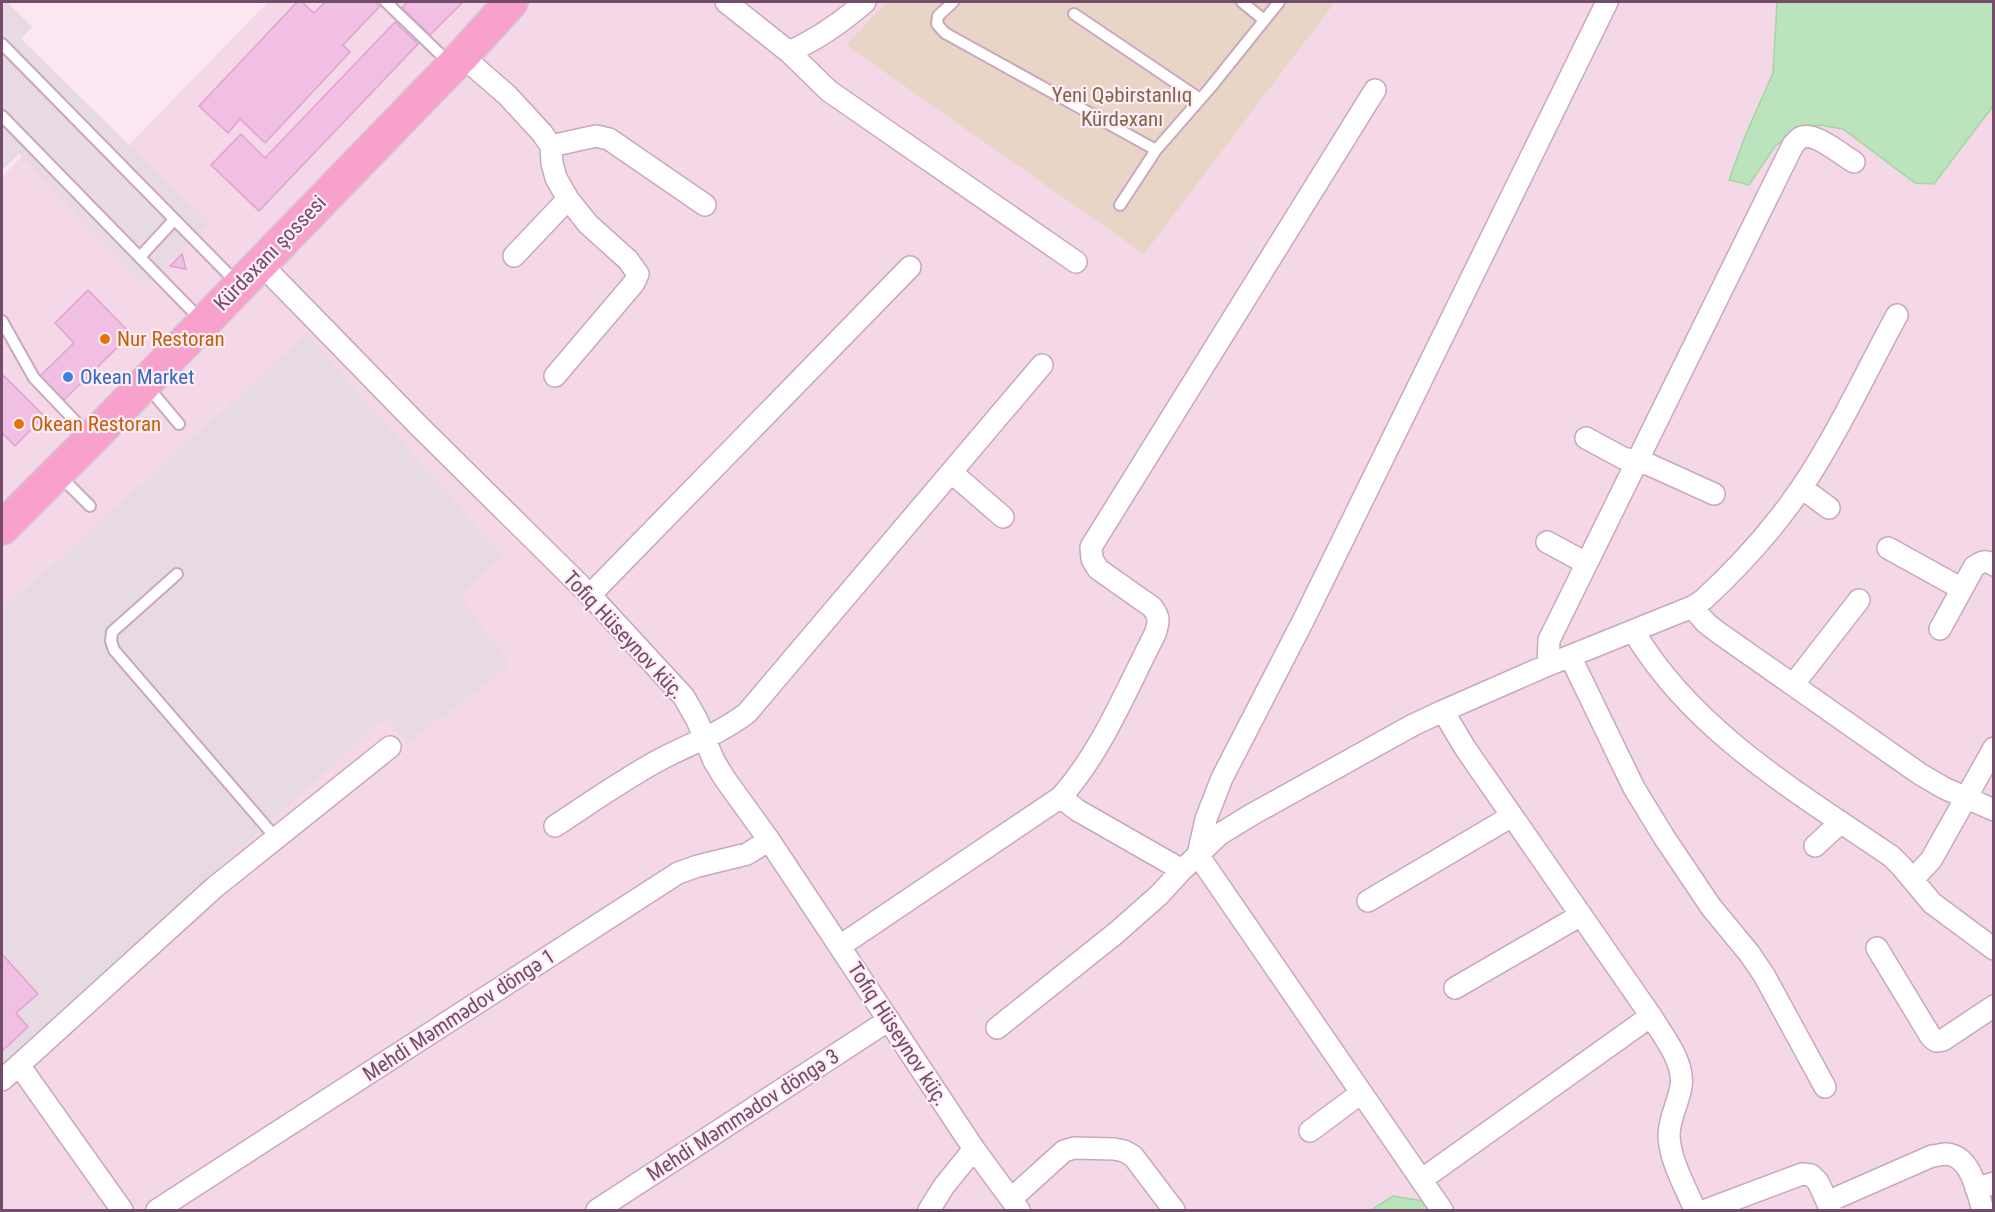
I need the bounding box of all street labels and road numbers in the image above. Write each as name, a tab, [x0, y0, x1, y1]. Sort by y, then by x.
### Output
street label: Kürdəxanı şossesi	[209, 191, 331, 315]
street label: Tofiq Hüseynov küç.	[558, 566, 690, 704]
street label: Mehdi Məmmədov döngə 1	[359, 944, 559, 1086]
street label: Tofiq Hüseynov küç.	[843, 958, 953, 1110]
street label: Mehdi Məmmədov döngə 3	[643, 1044, 843, 1186]

